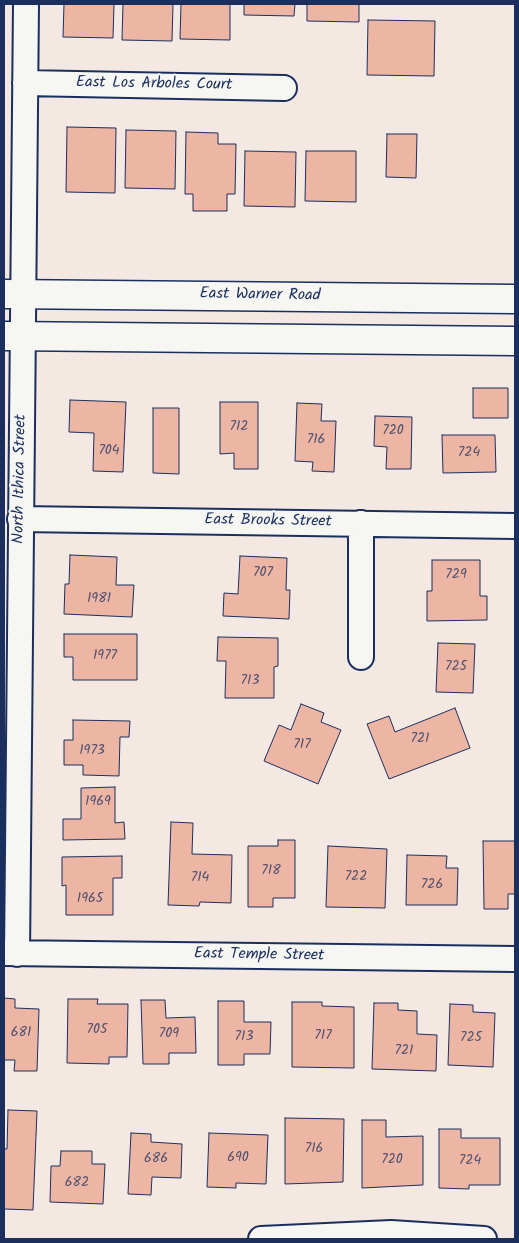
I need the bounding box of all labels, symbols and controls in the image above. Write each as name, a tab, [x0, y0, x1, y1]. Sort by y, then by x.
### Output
street label: East Los Arboles Court	[76, 74, 232, 96]
street label: East Warner Road	[199, 285, 321, 307]
street label: North Ithica Street	[10, 414, 32, 544]
house number: 712	[230, 420, 248, 436]
house number: 720	[382, 424, 404, 440]
house number: 716	[307, 433, 325, 449]
house number: 704	[98, 444, 120, 460]
house number: 724	[458, 446, 480, 462]
street label: East Brooks Street	[204, 511, 332, 533]
house number: 707	[253, 566, 273, 582]
house number: 729	[445, 568, 467, 584]
house number: 1981	[87, 592, 111, 608]
house number: 1977	[93, 649, 117, 665]
house number: 725	[445, 660, 467, 676]
house number: 713	[241, 674, 259, 690]
house number: 721	[411, 732, 429, 748]
house number: 717	[293, 738, 311, 754]
house number: 1973	[79, 744, 105, 760]
house number: 1969	[85, 795, 111, 811]
house number: 718	[261, 864, 281, 880]
house number: 722	[345, 870, 367, 886]
house number: 714	[191, 871, 209, 887]
house number: 726	[421, 878, 443, 894]
house number: 1965	[77, 892, 103, 908]
street label: East Temple Street	[194, 945, 324, 967]
house number: 705	[87, 1023, 107, 1039]
house number: 681	[11, 1026, 31, 1042]
house number: 709	[159, 1027, 179, 1043]
house number: 717	[314, 1029, 332, 1045]
house number: 713	[235, 1030, 253, 1046]
house number: 725	[460, 1031, 482, 1047]
house number: 721	[395, 1044, 413, 1060]
house number: 716	[305, 1142, 323, 1158]
house number: 690	[227, 1151, 249, 1167]
house number: 686	[144, 1152, 168, 1168]
house number: 720	[381, 1153, 403, 1169]
house number: 724	[459, 1154, 481, 1170]
house number: 682	[65, 1176, 89, 1192]

